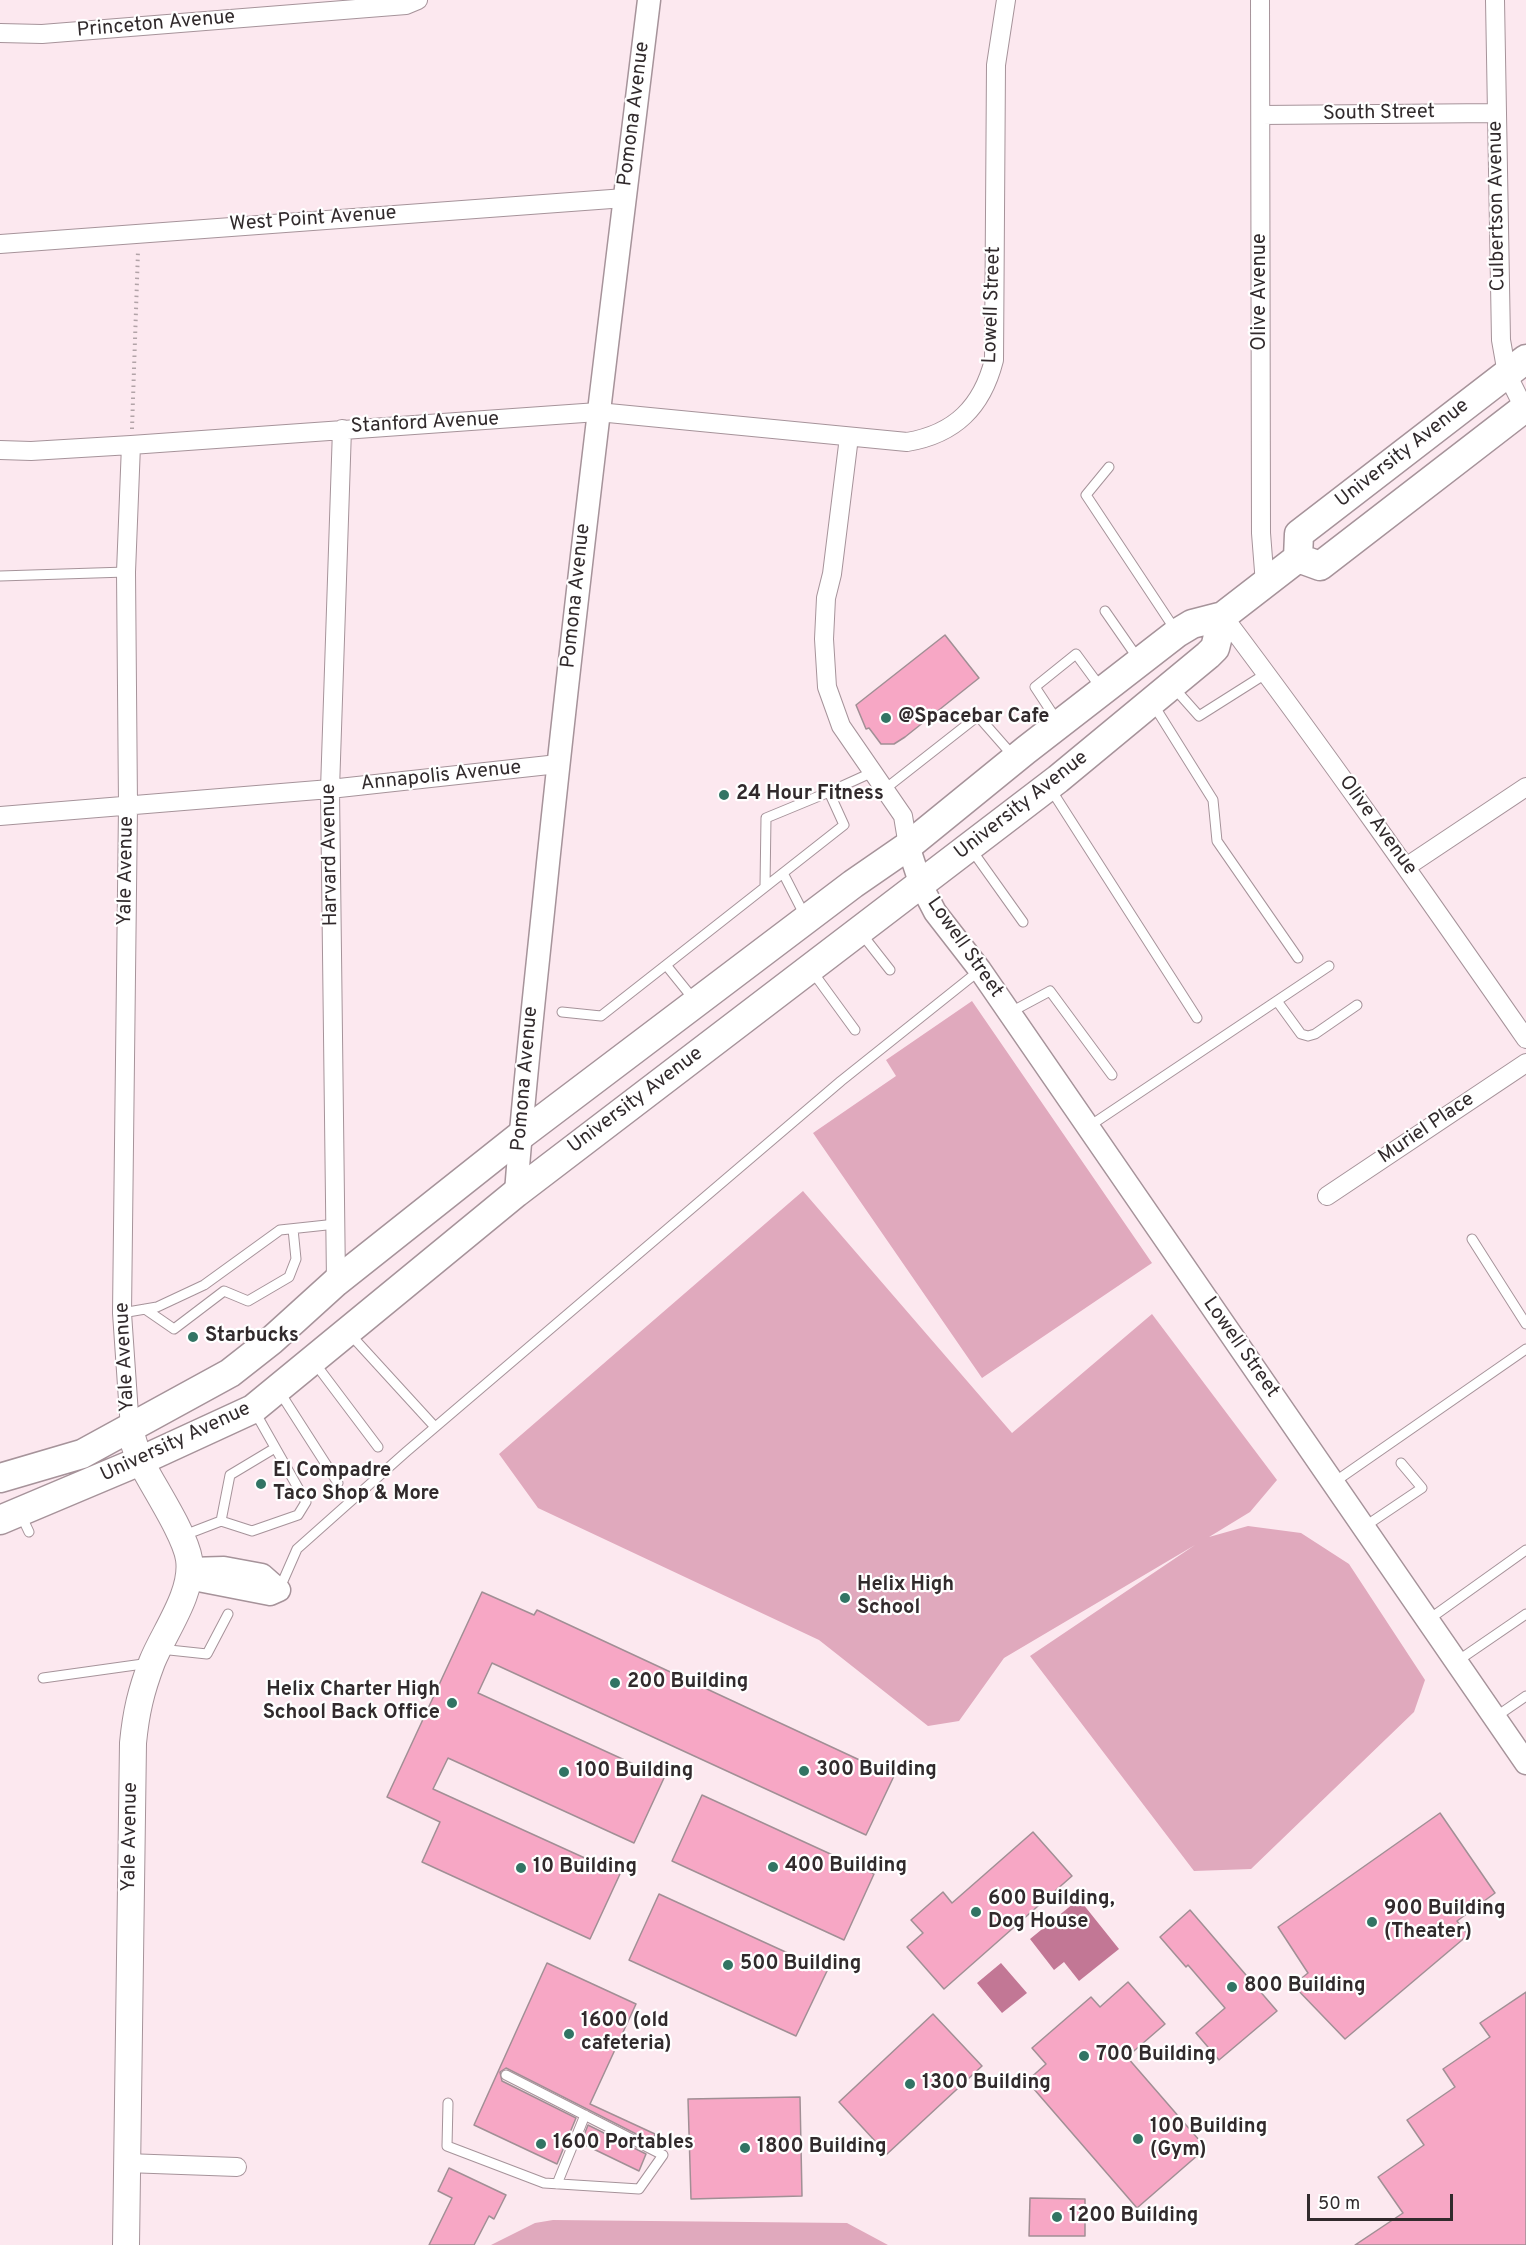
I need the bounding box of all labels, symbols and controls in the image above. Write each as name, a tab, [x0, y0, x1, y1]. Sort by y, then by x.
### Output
street label: Princeton Avenue	[76, 6, 236, 44]
street label: Pomona Avenue	[614, 40, 656, 188]
street label: South Street	[1323, 101, 1435, 127]
street label: Culbertson Avenue	[1485, 121, 1511, 291]
street label: West Point Avenue	[229, 202, 397, 238]
street label: Olive Avenue	[1249, 233, 1273, 351]
street label: Lowell Street	[979, 246, 1007, 364]
street label: University Avenue	[1332, 394, 1474, 514]
street label: Stanford Avenue	[350, 408, 500, 440]
street label: Pomona Avenue	[557, 522, 597, 670]
place label: @Spacebar Cafe	[898, 706, 1049, 730]
marker: @Spacebar Cafe	[879, 711, 893, 725]
street label: University Avenue	[951, 746, 1093, 866]
street label: Annapolis Avenue	[360, 757, 522, 797]
street label: Olive Avenue	[1333, 771, 1421, 881]
street label: Harvard Avenue	[318, 783, 344, 927]
place label: 24 Hour Fitness	[736, 783, 884, 807]
marker: 24 Hour Fitness	[717, 788, 731, 802]
street label: Yale Avenue	[114, 816, 140, 926]
street label: Lowell Street	[921, 893, 1007, 1003]
street label: Pomona Avenue	[508, 1006, 544, 1152]
street label: University Avenue	[564, 1042, 708, 1160]
street label: Muriel Place	[1374, 1088, 1480, 1170]
street label: Lowell Street	[1197, 1293, 1283, 1403]
street label: Yale Avenue	[111, 1302, 141, 1412]
place label: Starbucks	[205, 1325, 299, 1349]
marker: Starbucks	[186, 1330, 200, 1344]
street label: University Avenue	[97, 1398, 255, 1488]
place label: El Compadre Taco Shop & More	[273, 1460, 439, 1507]
marker: El Compadre Taco Shop & More	[254, 1477, 268, 1491]
place label: Helix High School	[857, 1574, 954, 1621]
marker: Helix High School	[838, 1591, 852, 1605]
place label: 200 Building	[627, 1671, 748, 1695]
marker: 200 Building	[608, 1676, 622, 1690]
place label: Helix Charter High School Back Office	[263, 1679, 440, 1726]
marker: Helix Charter High School Back Office	[445, 1696, 459, 1710]
place label: 300 Building	[816, 1759, 937, 1783]
place label: 100 Building	[576, 1760, 693, 1784]
marker: 300 Building	[797, 1764, 811, 1778]
marker: 100 Building	[557, 1765, 571, 1779]
street label: Yale Avenue	[118, 1782, 144, 1892]
place label: 400 Building	[785, 1855, 907, 1879]
place label: 10 Building	[533, 1856, 637, 1880]
marker: 400 Building	[766, 1860, 780, 1874]
marker: 10 Building	[514, 1861, 528, 1875]
place label: 600 Building, Dog House	[988, 1888, 1115, 1935]
place label: 900 Building (Theater)	[1384, 1898, 1506, 1945]
marker: 600 Building, Dog House	[969, 1905, 983, 1919]
marker: 900 Building (Theater)	[1365, 1915, 1379, 1929]
place label: 500 Building	[740, 1953, 861, 1977]
marker: 500 Building	[721, 1958, 735, 1972]
place label: 800 Building	[1244, 1975, 1365, 1999]
marker: 800 Building	[1225, 1980, 1239, 1994]
place label: 1600 (old cafeteria)	[581, 2010, 671, 2057]
marker: 1600 (old cafeteria)	[562, 2027, 576, 2041]
place label: 700 Building	[1096, 2044, 1216, 2068]
marker: 700 Building	[1077, 2049, 1091, 2063]
place label: 1300 Building	[922, 2072, 1051, 2096]
marker: 1300 Building	[903, 2077, 917, 2091]
place label: 100 Building (Gym)	[1150, 2116, 1267, 2163]
place label: 1600 Portables	[553, 2132, 694, 2156]
marker: 100 Building (Gym)	[1131, 2132, 1145, 2146]
place label: 1800 Building	[757, 2136, 886, 2160]
marker: 1600 Portables	[534, 2137, 548, 2151]
marker: 1800 Building	[738, 2141, 752, 2155]
scale bar	[1310, 2182, 1456, 2220]
text: 50 m	[1318, 2193, 1360, 2216]
place label: 1200 Building	[1069, 2205, 1198, 2229]
marker: 1200 Building	[1050, 2210, 1064, 2224]

